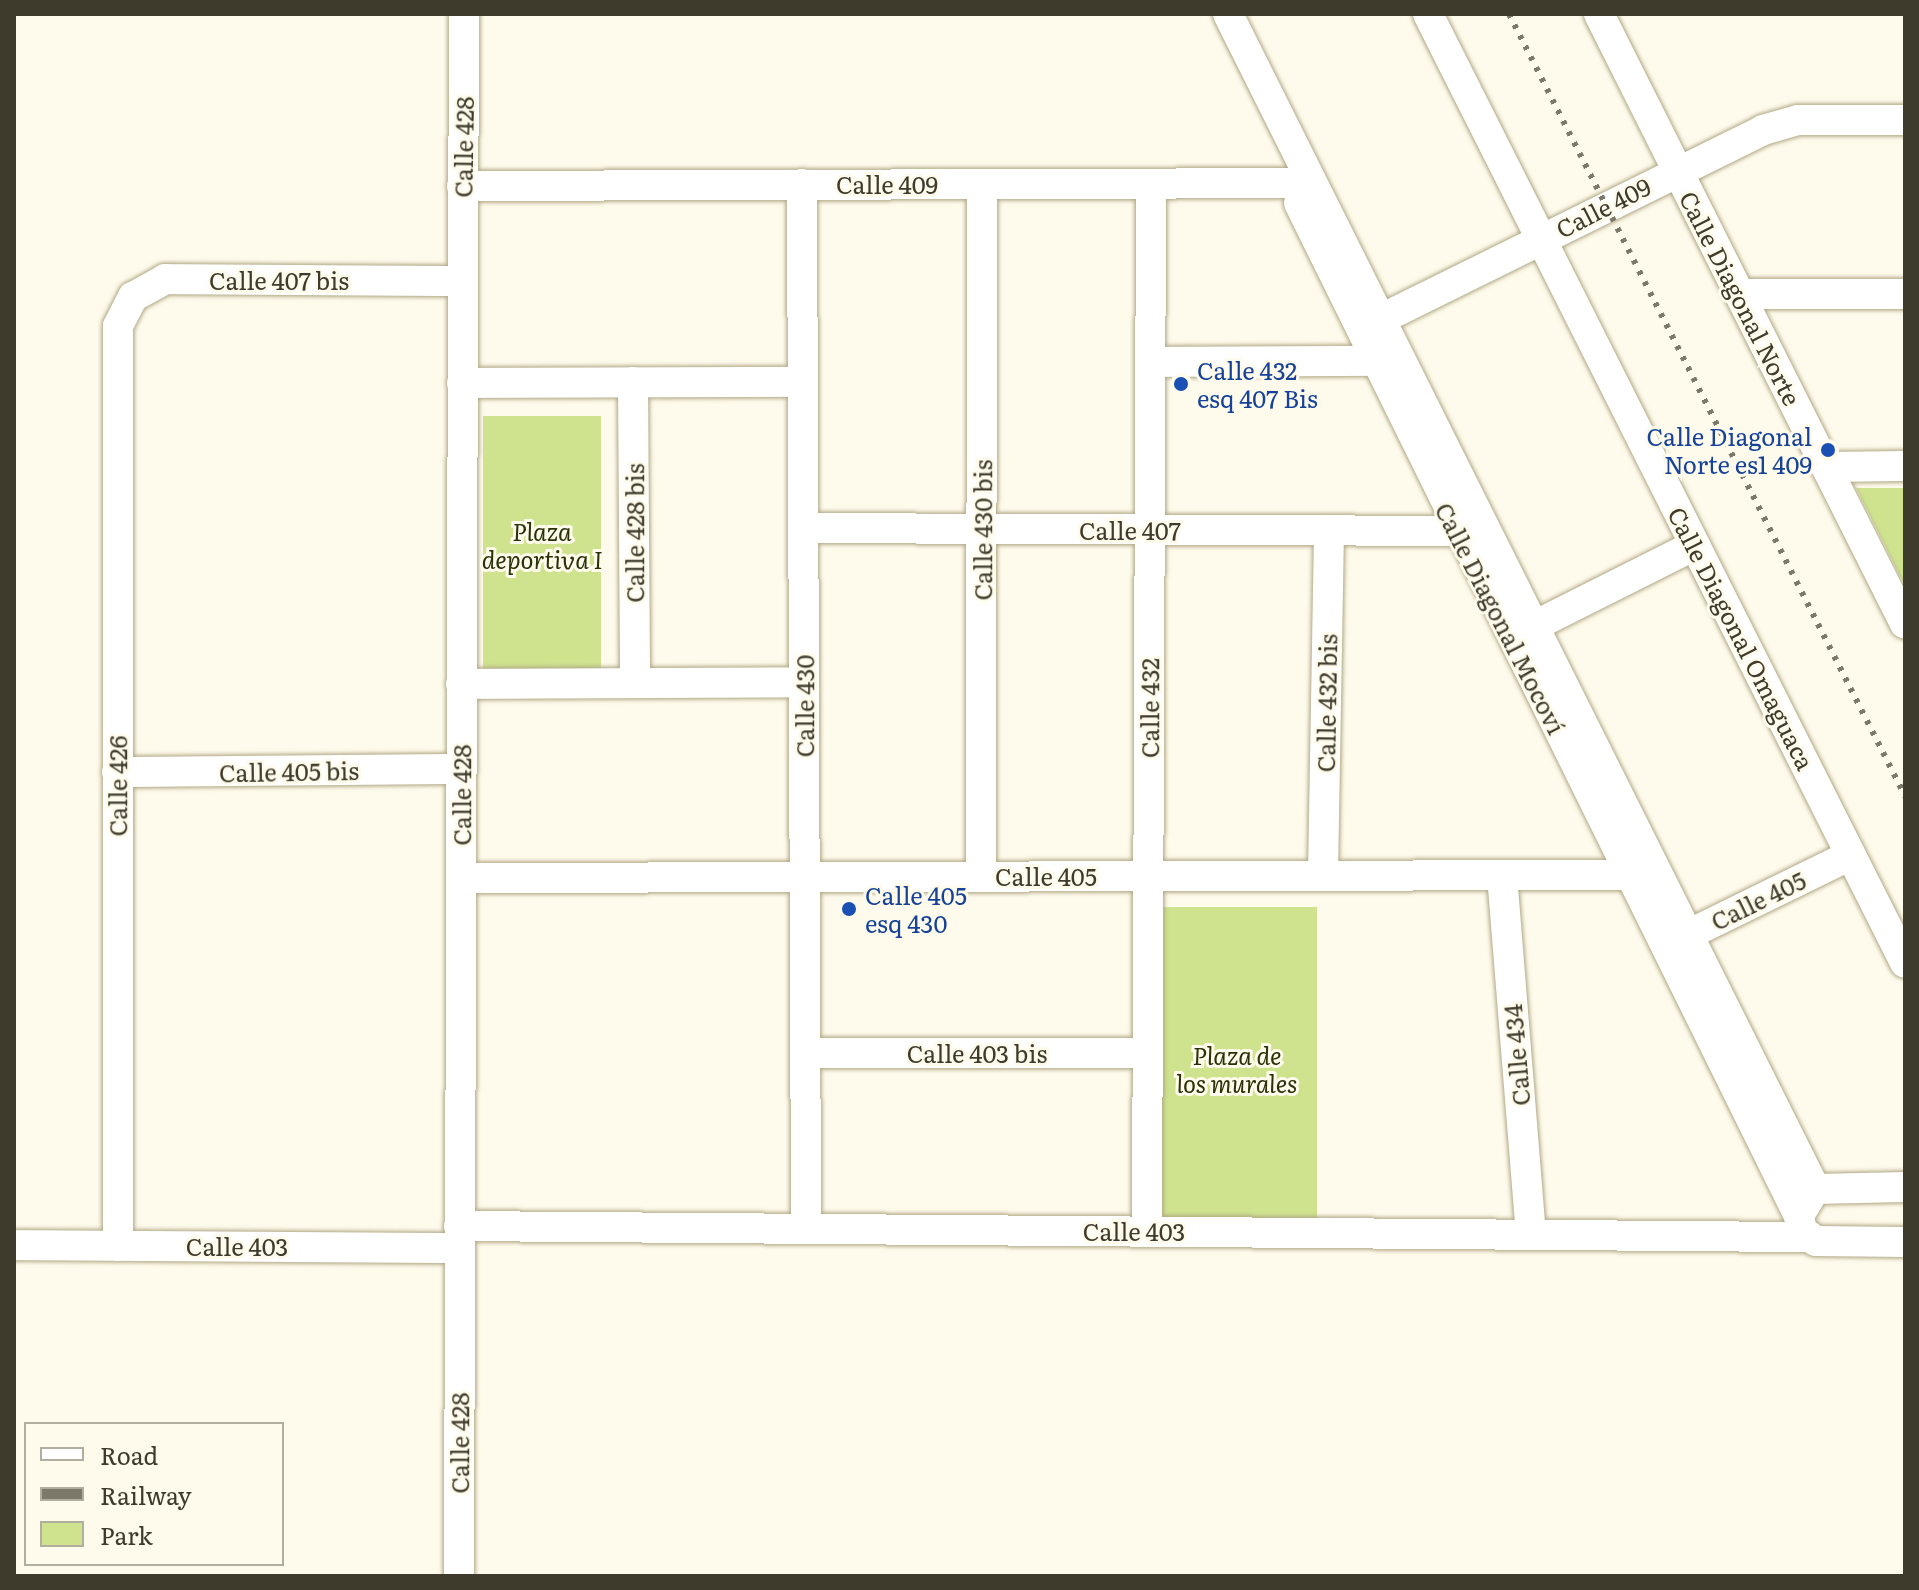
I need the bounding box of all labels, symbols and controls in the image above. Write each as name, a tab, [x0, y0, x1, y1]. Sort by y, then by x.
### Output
street label: Calle 428	[448, 96, 478, 198]
street label: Calle 409	[836, 170, 938, 198]
street label: Calle 409	[1551, 171, 1655, 243]
street label: Calle Diagonal Norte	[1675, 186, 1807, 410]
street label: Calle 407 bis	[209, 266, 349, 294]
place label: Calle 432 esq 407 Bis	[1197, 356, 1318, 412]
marker: Calle 432 esq 407 Bis	[1172, 375, 1190, 393]
place label: Calle Diagonal Norte es1 409	[1647, 422, 1812, 478]
marker: Calle Diagonal Norte es1 409	[1819, 441, 1837, 459]
street label: Calle 430 bis	[968, 460, 996, 600]
street label: Calle 428 bis	[620, 463, 648, 603]
street label: Calle Diagonal Mocoví	[1430, 498, 1572, 738]
street label: Calle Diagonal Omaguaca	[1663, 502, 1821, 774]
street label: Calle 407	[1079, 516, 1181, 544]
park label: Plaza deportiva I	[482, 517, 602, 573]
street label: Calle 432 bis	[1310, 634, 1342, 772]
street label: Calle 430	[790, 655, 818, 757]
street label: Calle 432	[1135, 658, 1163, 758]
street label: Calle 426	[103, 736, 131, 836]
street label: Calle 428	[447, 744, 475, 846]
street label: Calle 405 bis	[219, 755, 359, 787]
street label: Calle 405	[995, 862, 1097, 890]
street label: Calle 405	[1706, 865, 1810, 935]
place label: Calle 405 esq 430	[865, 881, 967, 937]
marker: Calle 405 esq 430	[840, 900, 858, 918]
street label: Calle 434	[1497, 1003, 1535, 1107]
street label: Calle 403 bis	[907, 1039, 1047, 1067]
park label: Plaza de los murales	[1177, 1041, 1297, 1097]
street label: Calle 403	[1083, 1217, 1185, 1245]
street label: Calle 403	[186, 1232, 288, 1260]
street label: Calle 428	[445, 1392, 473, 1494]
legend	[24, 1422, 284, 1566]
text: Road	[100, 1437, 158, 1472]
text: Railway	[100, 1477, 192, 1512]
text: Park	[100, 1517, 153, 1552]

